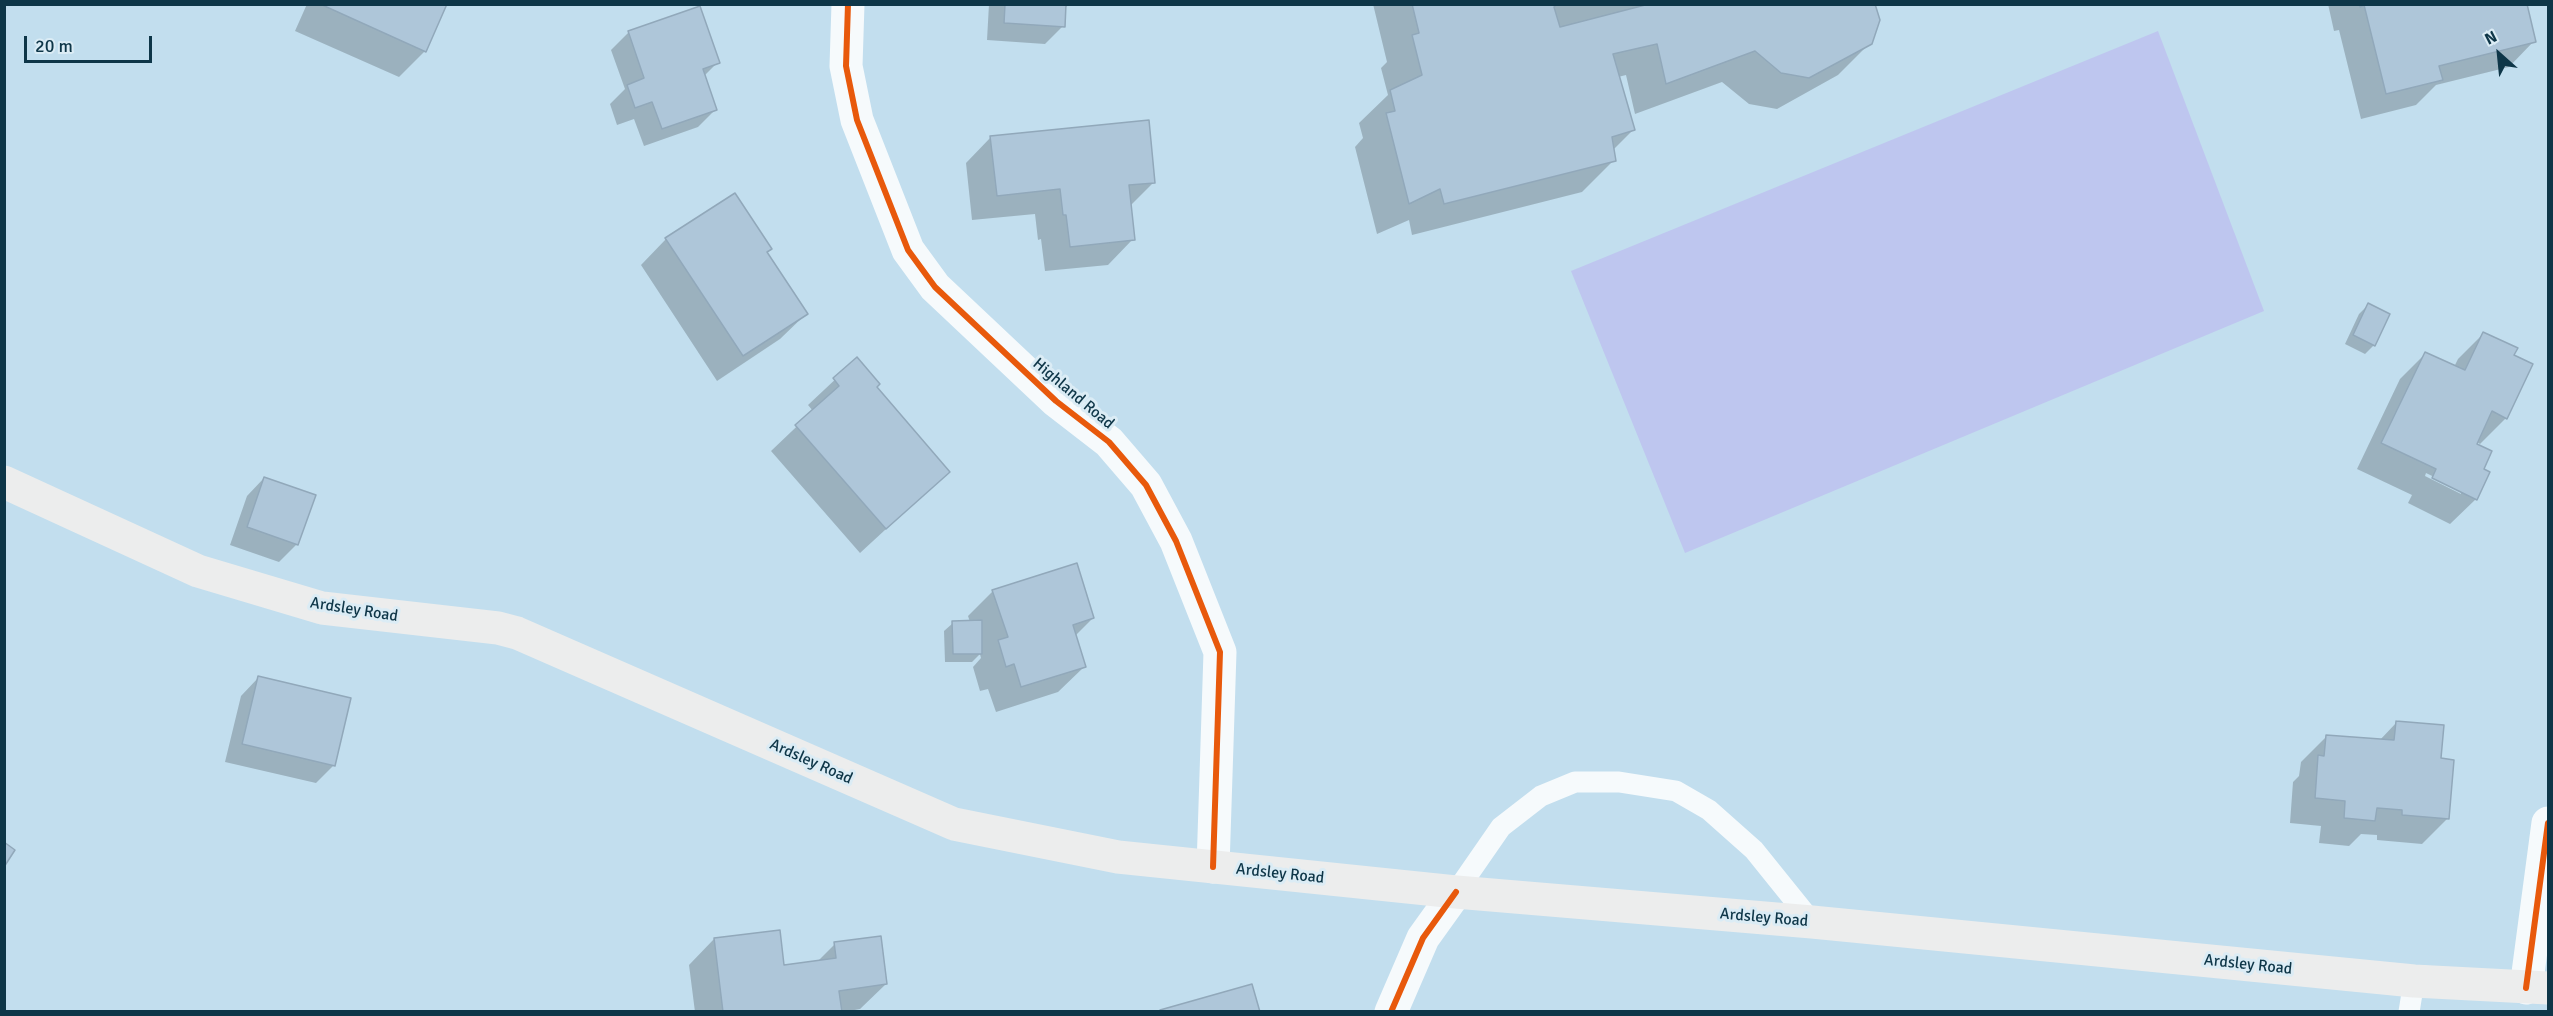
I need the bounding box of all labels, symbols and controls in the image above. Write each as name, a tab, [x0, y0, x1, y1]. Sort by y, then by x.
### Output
scale bar	[27, 24, 154, 62]
north arrow	[2469, 24, 2529, 84]
text: N	[2481, 27, 2500, 49]
text: 20 m	[35, 35, 73, 57]
street label: Highland Road	[1028, 354, 1118, 434]
street label: Ardsley Road	[309, 594, 399, 626]
street label: Ardsley Road	[767, 735, 855, 789]
street label: Ardsley Road	[1235, 860, 1325, 888]
street label: Ardsley Road	[1719, 905, 1809, 931]
street label: Ardsley Road	[2203, 951, 2293, 979]

